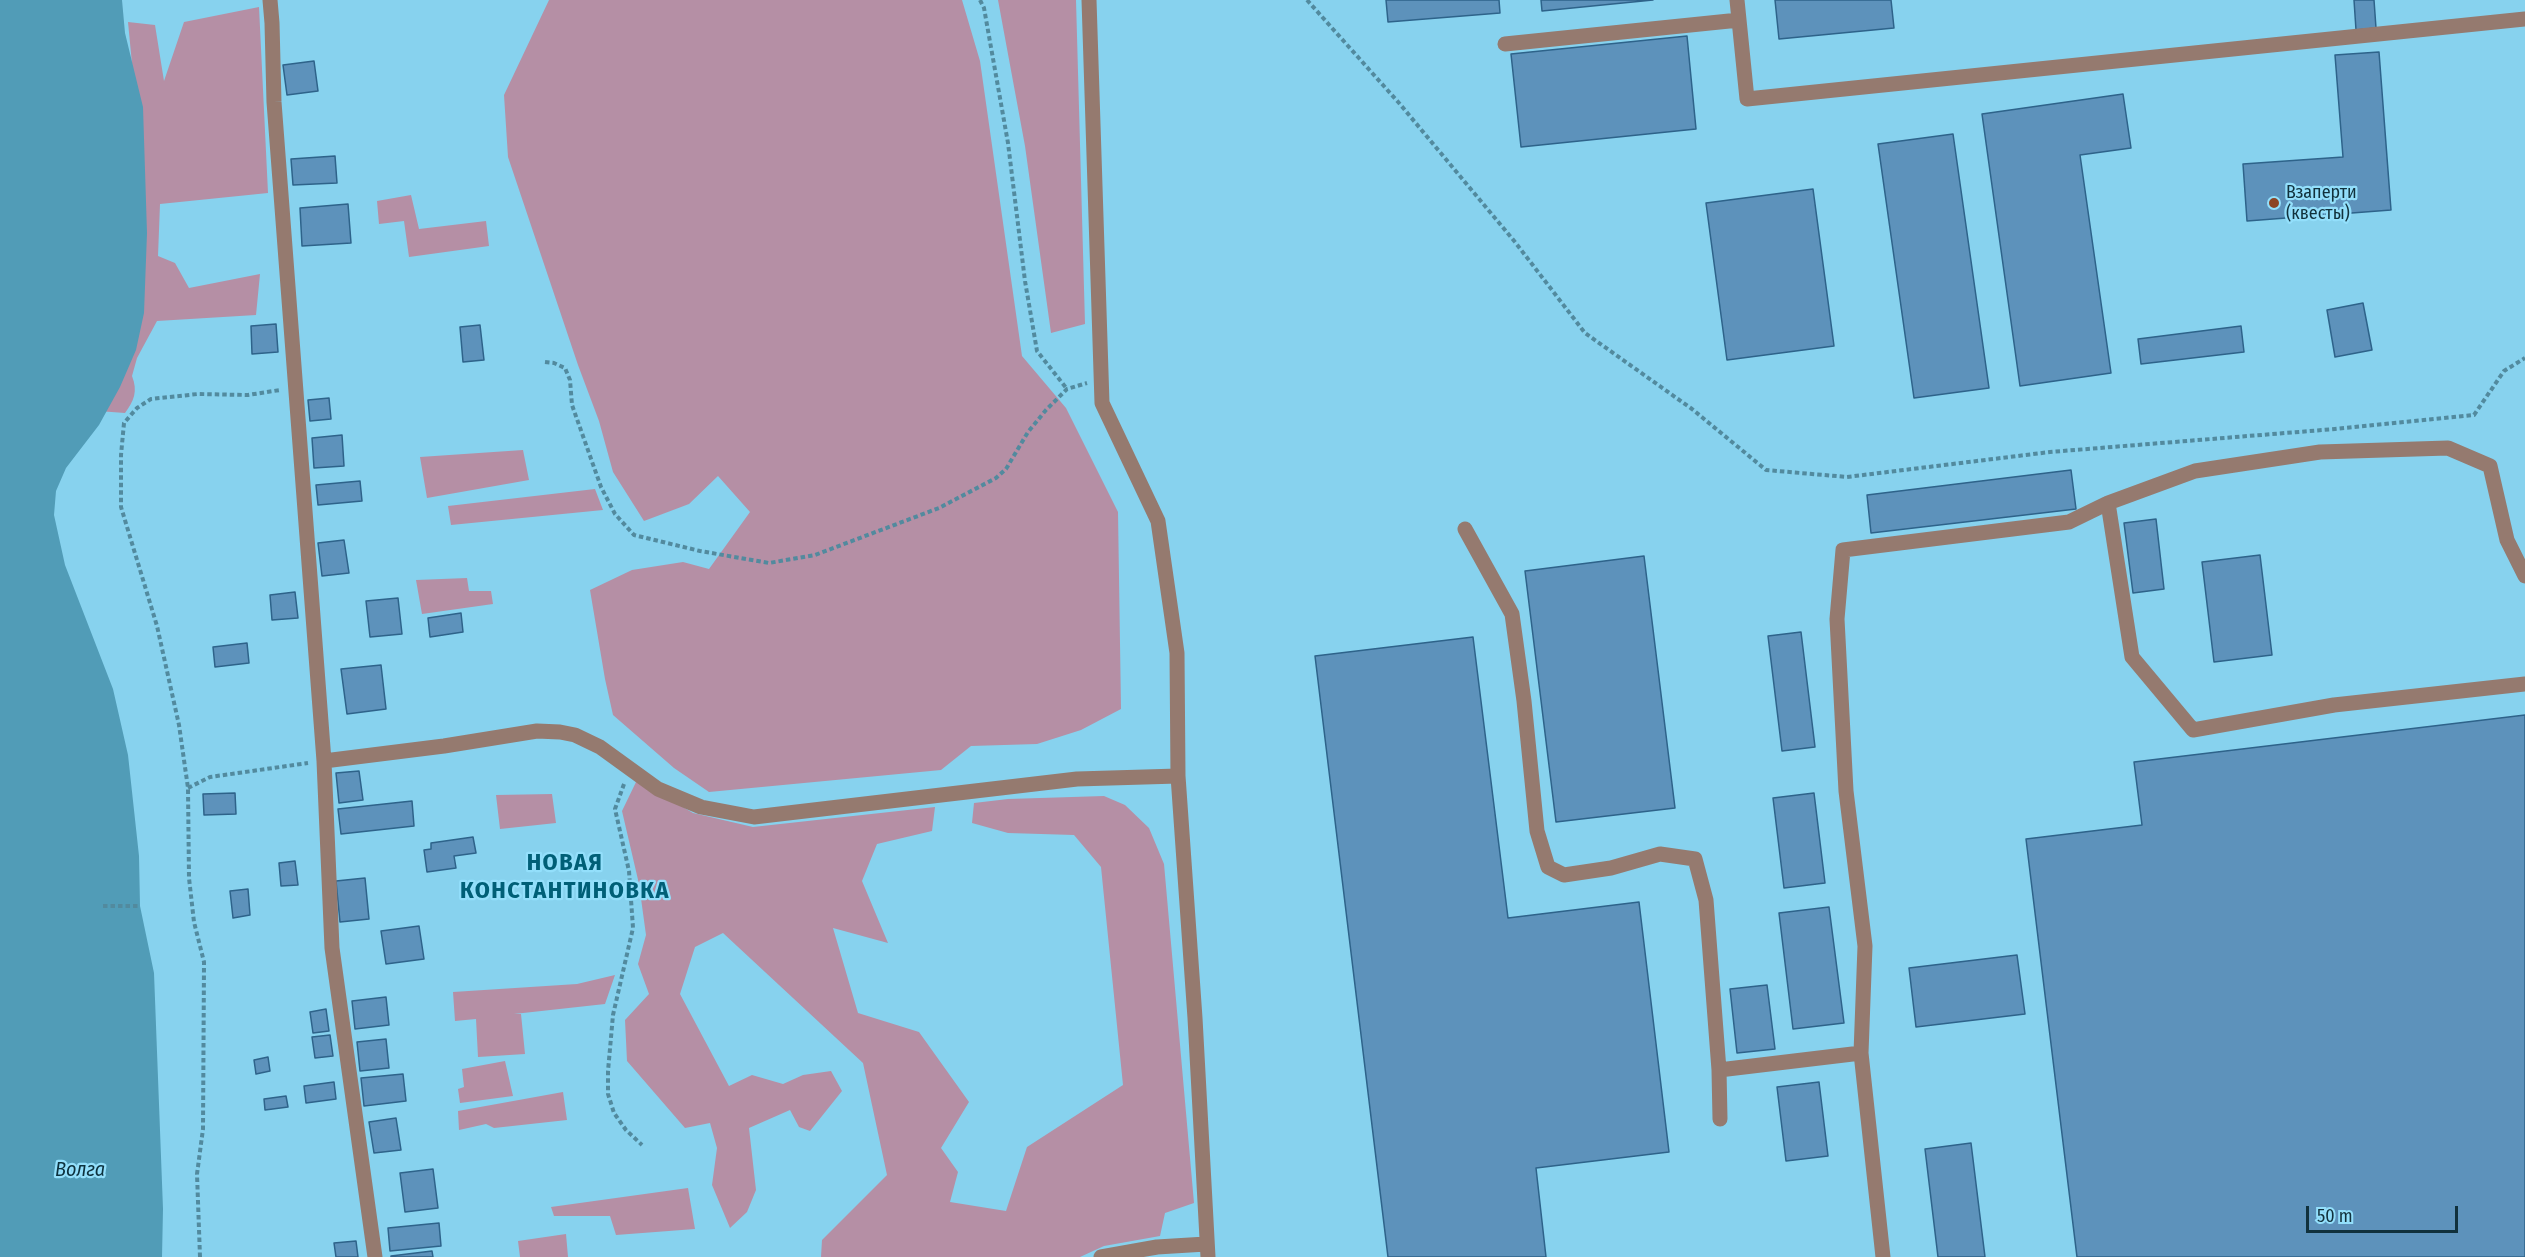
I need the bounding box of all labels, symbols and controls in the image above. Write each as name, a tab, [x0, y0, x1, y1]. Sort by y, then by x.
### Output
place label: Взаперти (квесты)	[2286, 182, 2357, 224]
marker: Взаперти (квесты)	[2267, 196, 2281, 210]
district label: НОВАЯ КОНСТАНТИНОВКА	[460, 849, 670, 905]
water label: Волга	[55, 1158, 105, 1182]
scale bar	[2309, 1194, 2460, 1232]
text: 50 m	[2317, 1205, 2353, 1227]

